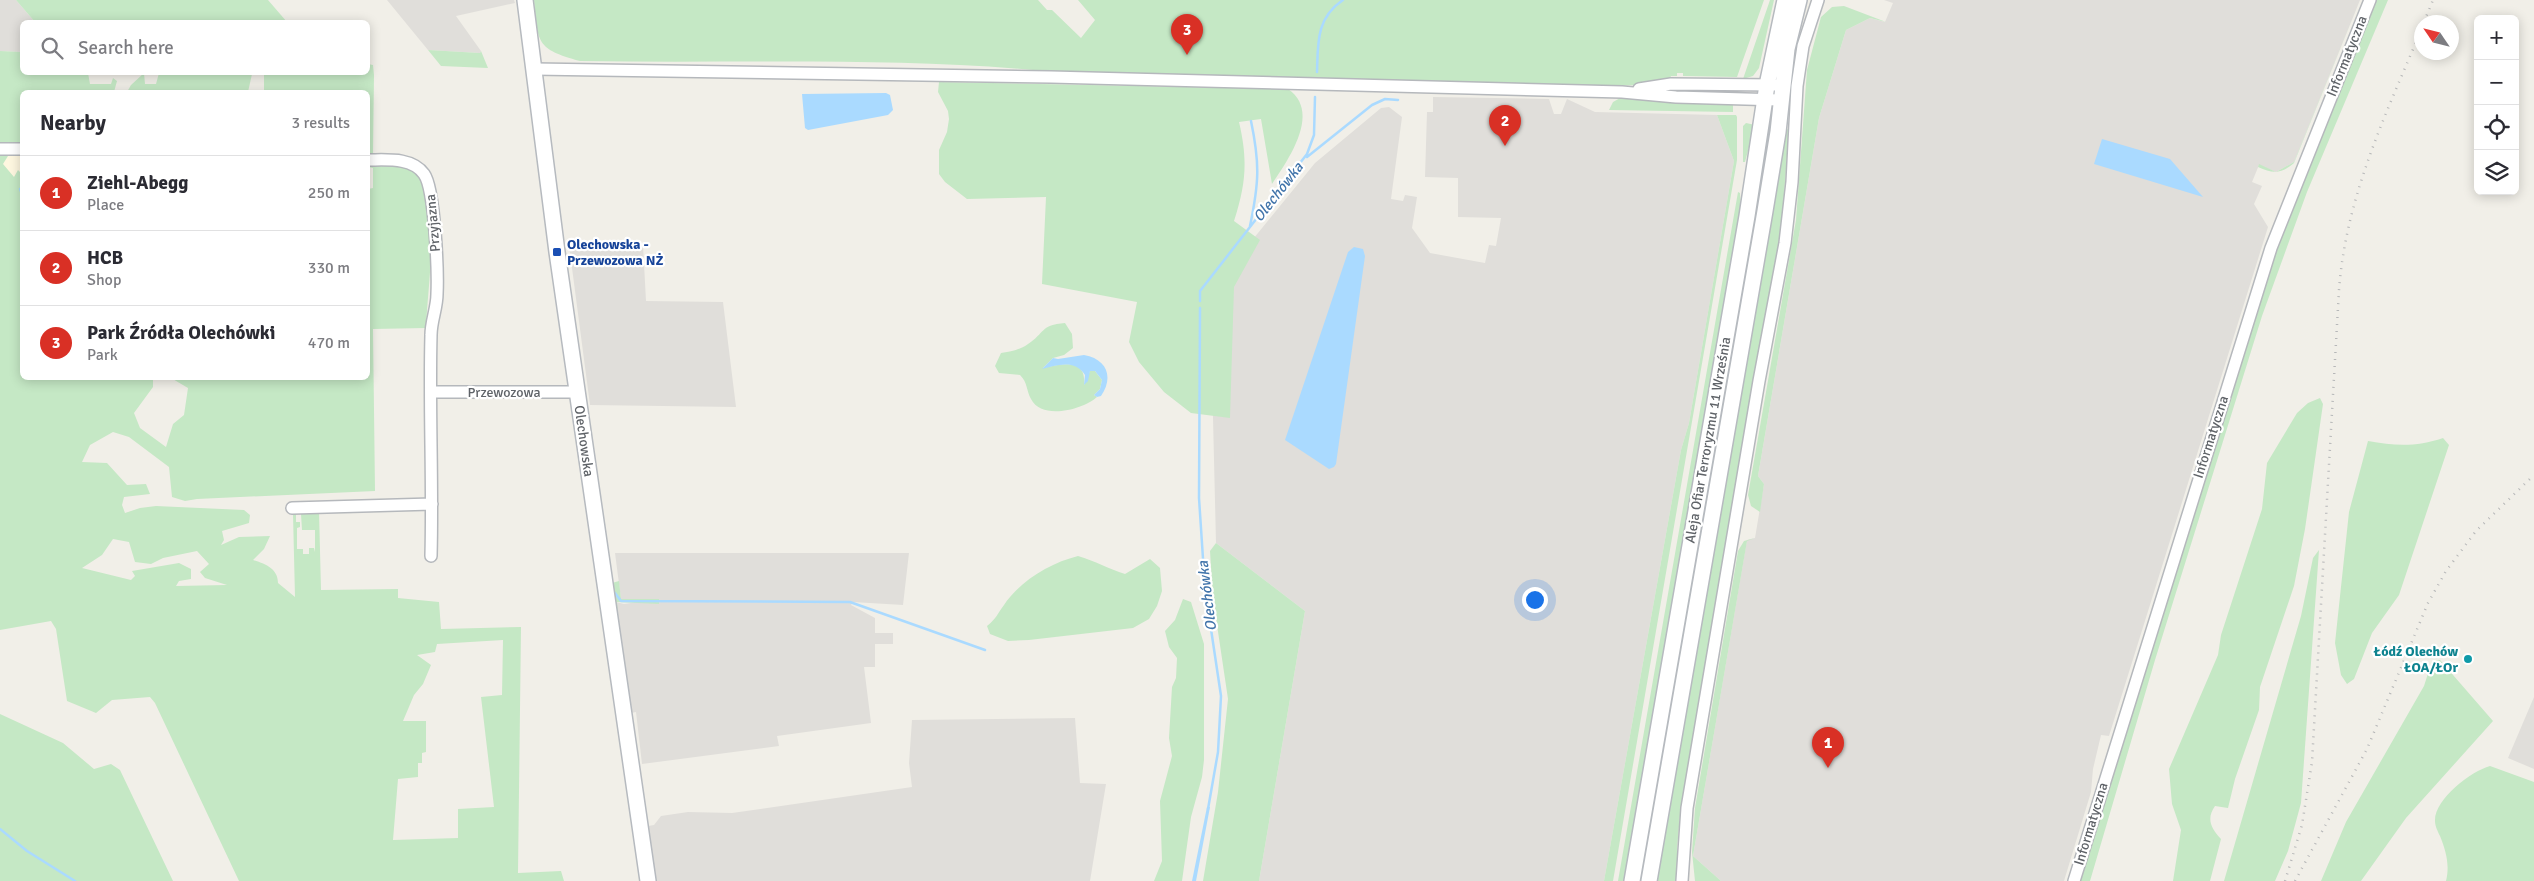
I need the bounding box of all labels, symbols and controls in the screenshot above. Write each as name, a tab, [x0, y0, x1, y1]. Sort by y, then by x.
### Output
street label: Informatyczna	[2323, 13, 2371, 99]
pin: 3	[1171, 14, 1203, 55]
north arrow	[2414, 15, 2459, 60]
map controls	[2474, 15, 2519, 195]
button: +	[2474, 15, 2519, 60]
search box	[20, 20, 370, 75]
icon: search	[38, 34, 66, 62]
text: Search here	[78, 36, 174, 60]
button: −	[2474, 60, 2519, 105]
pin: 2	[1489, 105, 1521, 146]
button: locate	[2474, 105, 2519, 150]
text: Nearby	[40, 110, 106, 136]
text: 3 results	[291, 113, 350, 133]
button: layers	[2474, 150, 2519, 195]
water label: Olechówka	[1249, 158, 1307, 225]
text: Ziehl-Abegg	[87, 171, 188, 195]
text: 1	[52, 183, 60, 203]
text: 250 m	[308, 183, 350, 203]
street label: Przyjazna	[422, 193, 444, 253]
text: Place	[87, 195, 124, 215]
place label: Olechowska - Przewozowa NŻ	[567, 236, 664, 269]
text: HCB	[87, 246, 123, 270]
marker: Olechowska - Przewozowa NŻ	[551, 246, 563, 258]
text: 2	[52, 258, 60, 278]
text: 330 m	[308, 258, 350, 278]
text: Shop	[87, 270, 121, 290]
text: Park Źródła Olechówki	[87, 321, 275, 345]
text: 3	[52, 333, 60, 353]
text: 470 m	[308, 333, 350, 353]
street label: Aleja Ofiar Terroryzmu 11 Września	[1681, 335, 1735, 545]
text: Park	[87, 345, 118, 365]
street label: Przewozowa	[467, 384, 541, 401]
street label: Informatyczna	[2190, 394, 2232, 480]
street label: Olechowska	[571, 404, 597, 478]
water label: Olechówka	[1194, 560, 1220, 632]
your location	[1522, 587, 1548, 613]
place label: Łódź Olechów ŁOA/ŁOr	[2373, 643, 2458, 676]
marker: Łódź Olechów ŁOA/ŁOr	[2462, 653, 2474, 665]
pin: 1	[1812, 727, 1844, 768]
street label: Informatyczna	[2070, 781, 2112, 867]

